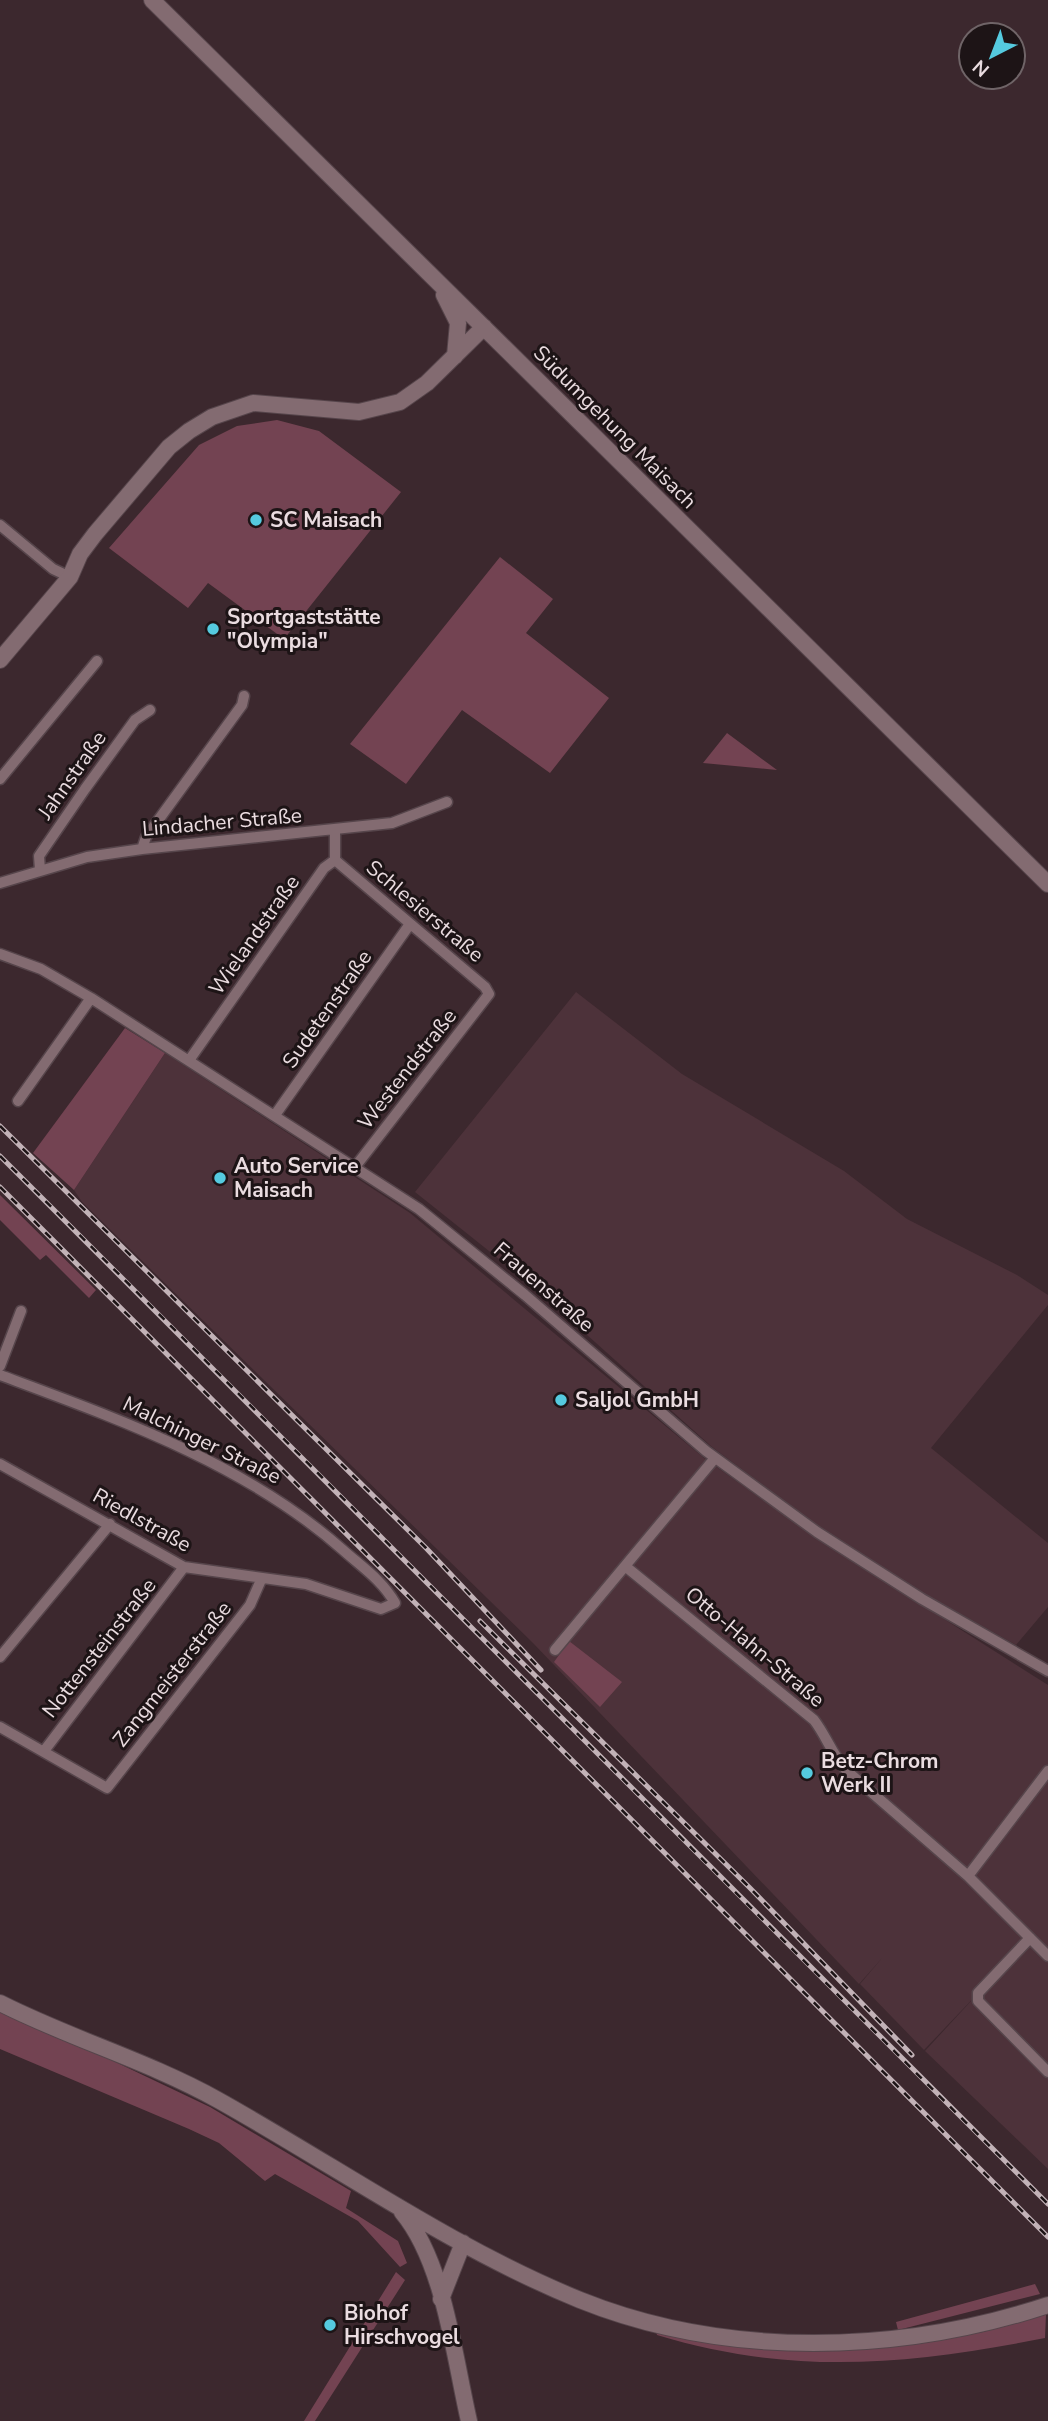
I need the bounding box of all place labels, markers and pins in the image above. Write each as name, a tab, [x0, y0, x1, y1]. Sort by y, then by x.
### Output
place label: SC Maisach	[270, 506, 382, 534]
marker: SC Maisach	[248, 512, 264, 528]
place label: Sportgaststätte "Olympia"	[227, 603, 381, 655]
marker: Sportgaststätte "Olympia"	[205, 621, 221, 637]
place label: Auto Service Maisach	[234, 1152, 359, 1204]
marker: Auto Service Maisach	[212, 1170, 228, 1186]
place label: Saljol GmbH	[575, 1386, 699, 1414]
marker: Saljol GmbH	[553, 1392, 569, 1408]
place label: Betz-Chrom Werk II	[821, 1747, 938, 1799]
marker: Betz-Chrom Werk II	[799, 1765, 815, 1781]
place label: Biohof Hirschvogel	[344, 2299, 460, 2351]
marker: Biohof Hirschvogel	[322, 2317, 338, 2333]

